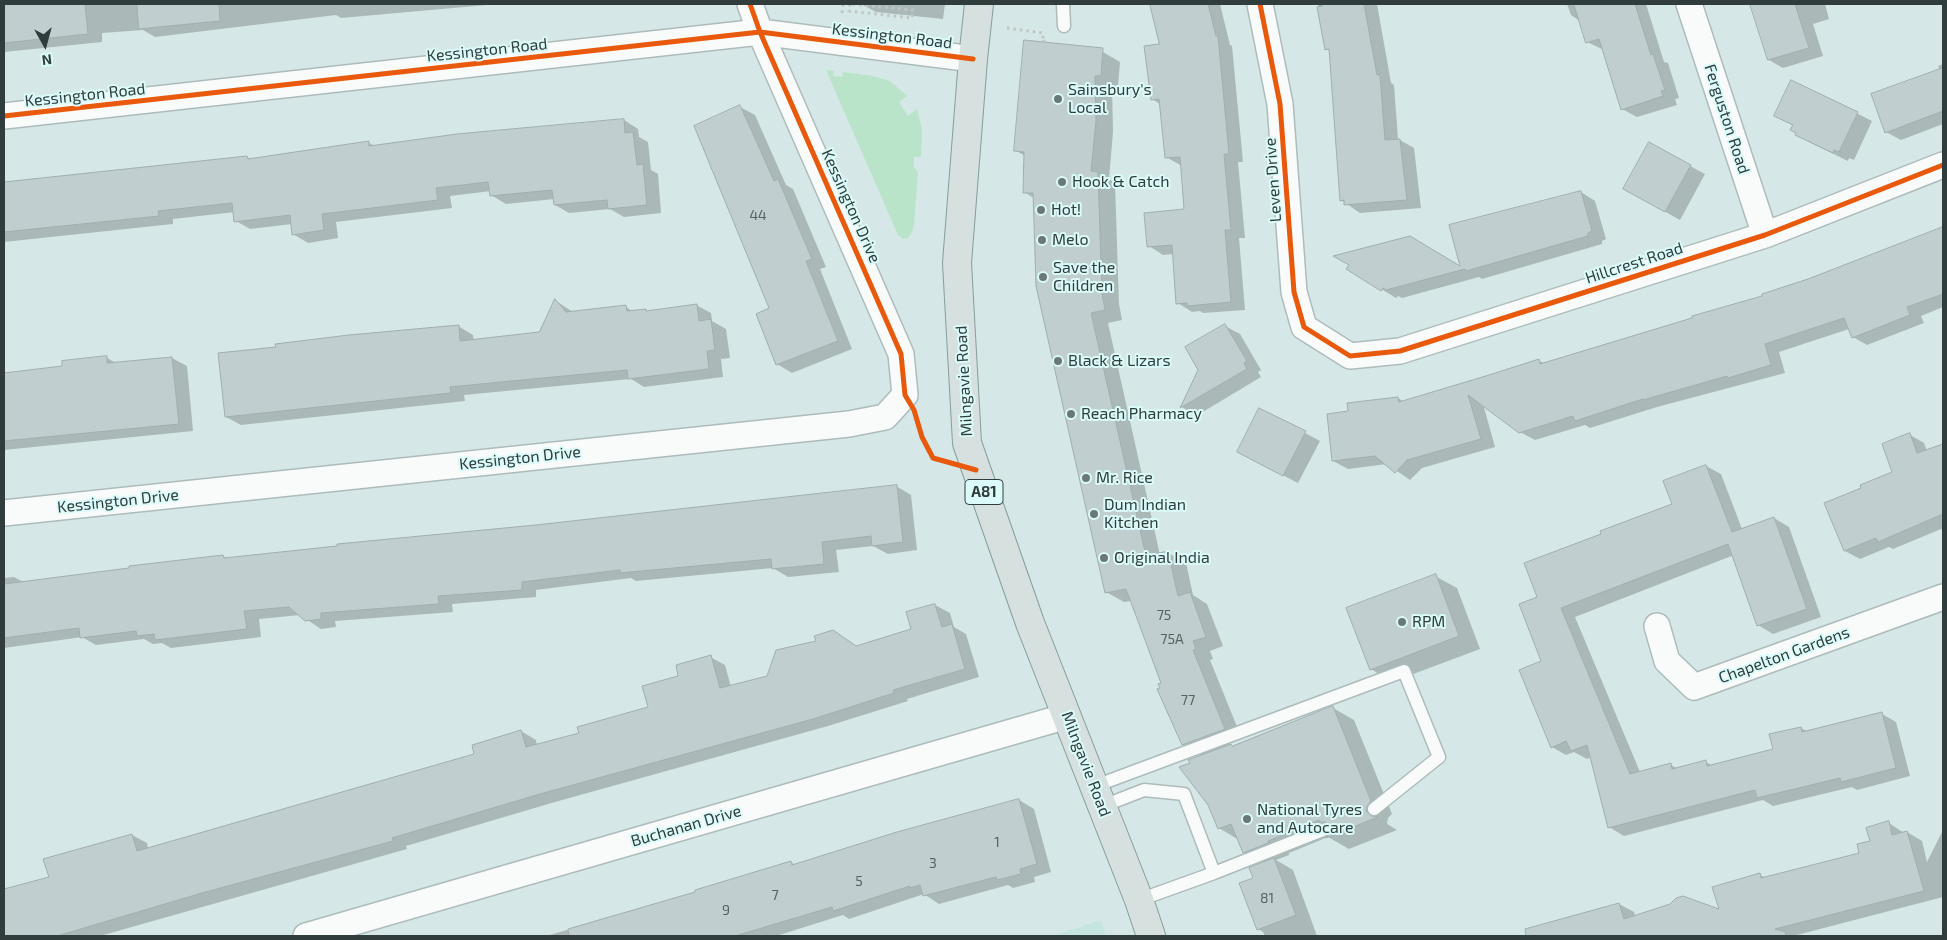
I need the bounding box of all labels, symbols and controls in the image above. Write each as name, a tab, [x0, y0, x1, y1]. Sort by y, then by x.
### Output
street label: Kessington Road	[831, 19, 953, 53]
north arrow	[20, 20, 70, 70]
street label: Kessington Road	[426, 34, 548, 66]
text: N	[41, 51, 53, 69]
street label: Ferguston Road	[1700, 62, 1754, 176]
street label: Kessington Road	[24, 79, 146, 111]
place label: Sainsbury's Local	[1068, 80, 1152, 118]
marker: Sainsbury's Local	[1052, 93, 1064, 105]
street label: Leven Drive	[1260, 137, 1286, 223]
street label: Kessington Drive	[817, 146, 885, 266]
place label: Hook & Catch	[1072, 172, 1170, 192]
marker: Hook & Catch	[1056, 176, 1068, 188]
place label: Hot!	[1051, 200, 1081, 220]
marker: Hot!	[1035, 204, 1047, 216]
house number: 44	[749, 207, 767, 223]
place label: Melo	[1052, 230, 1088, 250]
marker: Melo	[1036, 234, 1048, 246]
street label: Hillcrest Road	[1583, 238, 1685, 288]
place label: Save the Children	[1053, 258, 1115, 296]
marker: Save the Children	[1037, 271, 1049, 283]
street label: Milngavie Road	[952, 325, 976, 437]
place label: Black & Lizars	[1068, 351, 1171, 371]
marker: Black & Lizars	[1052, 355, 1064, 367]
place label: Reach Pharmacy	[1081, 404, 1202, 424]
marker: Reach Pharmacy	[1065, 408, 1077, 420]
street label: Kessington Drive	[458, 442, 582, 474]
place label: Mr. Rice	[1096, 468, 1153, 488]
marker: Mr. Rice	[1080, 472, 1092, 484]
road number: A81	[965, 480, 1003, 504]
street label: Kessington Drive	[56, 485, 180, 517]
place label: Dum Indian Kitchen	[1104, 495, 1186, 533]
marker: Dum Indian Kitchen	[1088, 508, 1100, 520]
place label: Original India	[1114, 548, 1210, 568]
marker: Original India	[1098, 552, 1110, 564]
house number: 75	[1157, 607, 1171, 623]
place label: RPM	[1412, 612, 1445, 632]
marker: RPM	[1396, 616, 1408, 628]
street label: Chapelton Gardens	[1716, 622, 1852, 688]
house number: 75A	[1160, 631, 1184, 647]
house number: 77	[1181, 692, 1195, 708]
street label: Milngavie Road	[1057, 709, 1115, 819]
place label: National Tyres and Autocare	[1257, 800, 1362, 838]
street label: Buchanan Drive	[629, 801, 743, 851]
marker: National Tyres and Autocare	[1241, 813, 1253, 825]
house number: 1	[994, 834, 1000, 850]
house number: 3	[929, 855, 937, 871]
house number: 5	[855, 873, 863, 889]
house number: 7	[771, 887, 779, 903]
house number: 81	[1260, 890, 1274, 906]
house number: 9	[722, 902, 730, 918]

